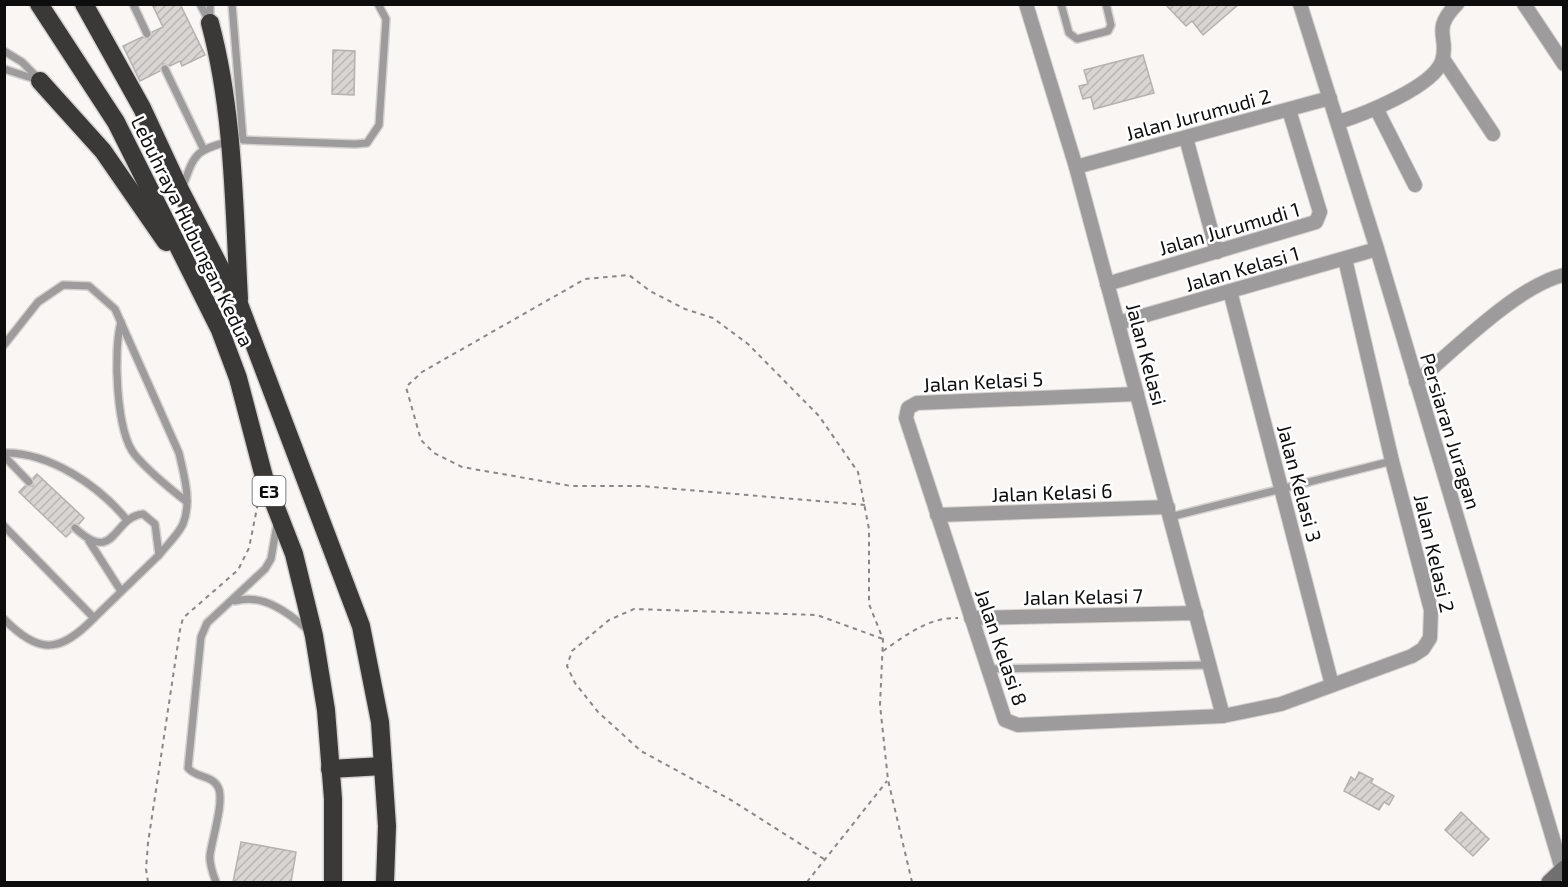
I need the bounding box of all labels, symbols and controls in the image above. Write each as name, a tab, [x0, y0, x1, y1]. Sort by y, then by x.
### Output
street label: Jalan Jurumudi 2	[1123, 83, 1273, 145]
street label: Lebuhraya Hubungan Kedua	[127, 112, 259, 350]
street label: Jalan Jurumudi 1	[1156, 196, 1302, 260]
street label: Jalan Kelasi 1	[1182, 240, 1302, 296]
street label: Jalan Kelasi	[1122, 300, 1172, 408]
street label: Persiaran Juragan	[1416, 350, 1486, 512]
street label: Jalan Kelasi 5	[922, 366, 1044, 396]
street label: Jalan Kelasi 3	[1273, 422, 1327, 544]
road number: E3	[252, 476, 286, 506]
street label: Jalan Kelasi 6	[991, 478, 1113, 506]
street label: Jalan Kelasi 2	[1410, 491, 1460, 615]
street label: Jalan Kelasi 7	[1023, 583, 1143, 609]
street label: Jalan Kelasi 8	[971, 586, 1033, 708]

